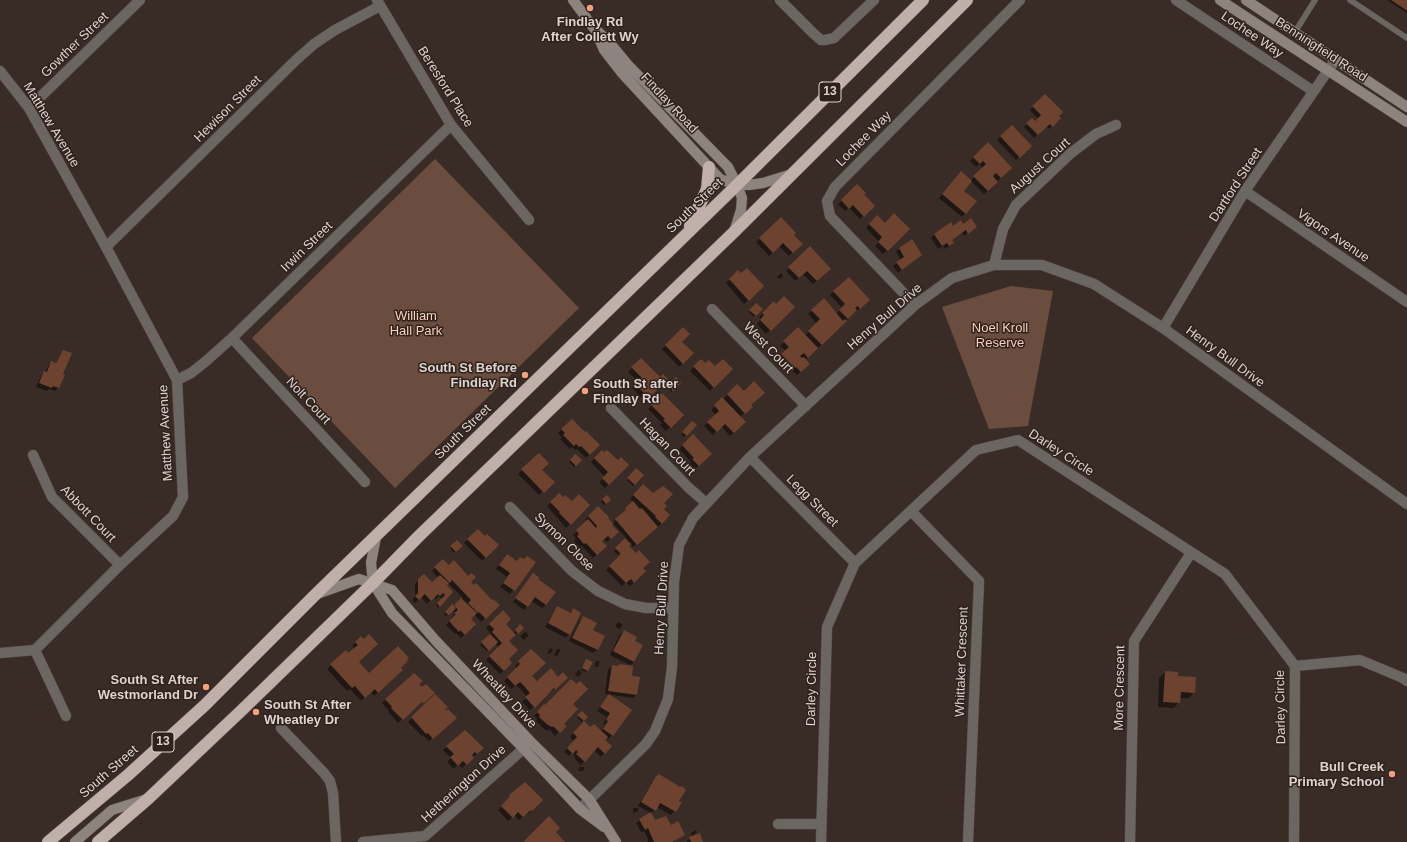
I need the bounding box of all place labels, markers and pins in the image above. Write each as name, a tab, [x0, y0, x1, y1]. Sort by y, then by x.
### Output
marker: Findlay Rd After Collett Wy	[585, 3, 595, 13]
place label: Findlay Rd After Collett Wy	[541, 14, 639, 45]
place label: South St Before Findlay Rd	[419, 360, 517, 391]
marker: South St Before Findlay Rd	[520, 370, 530, 380]
place label: South St after Findlay Rd	[593, 376, 678, 407]
marker: South St after Findlay Rd	[580, 386, 590, 396]
place label: South St After Westmorland Dr	[98, 672, 198, 703]
marker: South St After Westmorland Dr	[201, 682, 211, 692]
place label: South St After Wheatley Dr	[264, 697, 351, 728]
marker: South St After Wheatley Dr	[251, 707, 261, 717]
place label: Bull Creek Primary School	[1289, 759, 1384, 790]
marker: Bull Creek Primary School	[1387, 769, 1397, 779]

